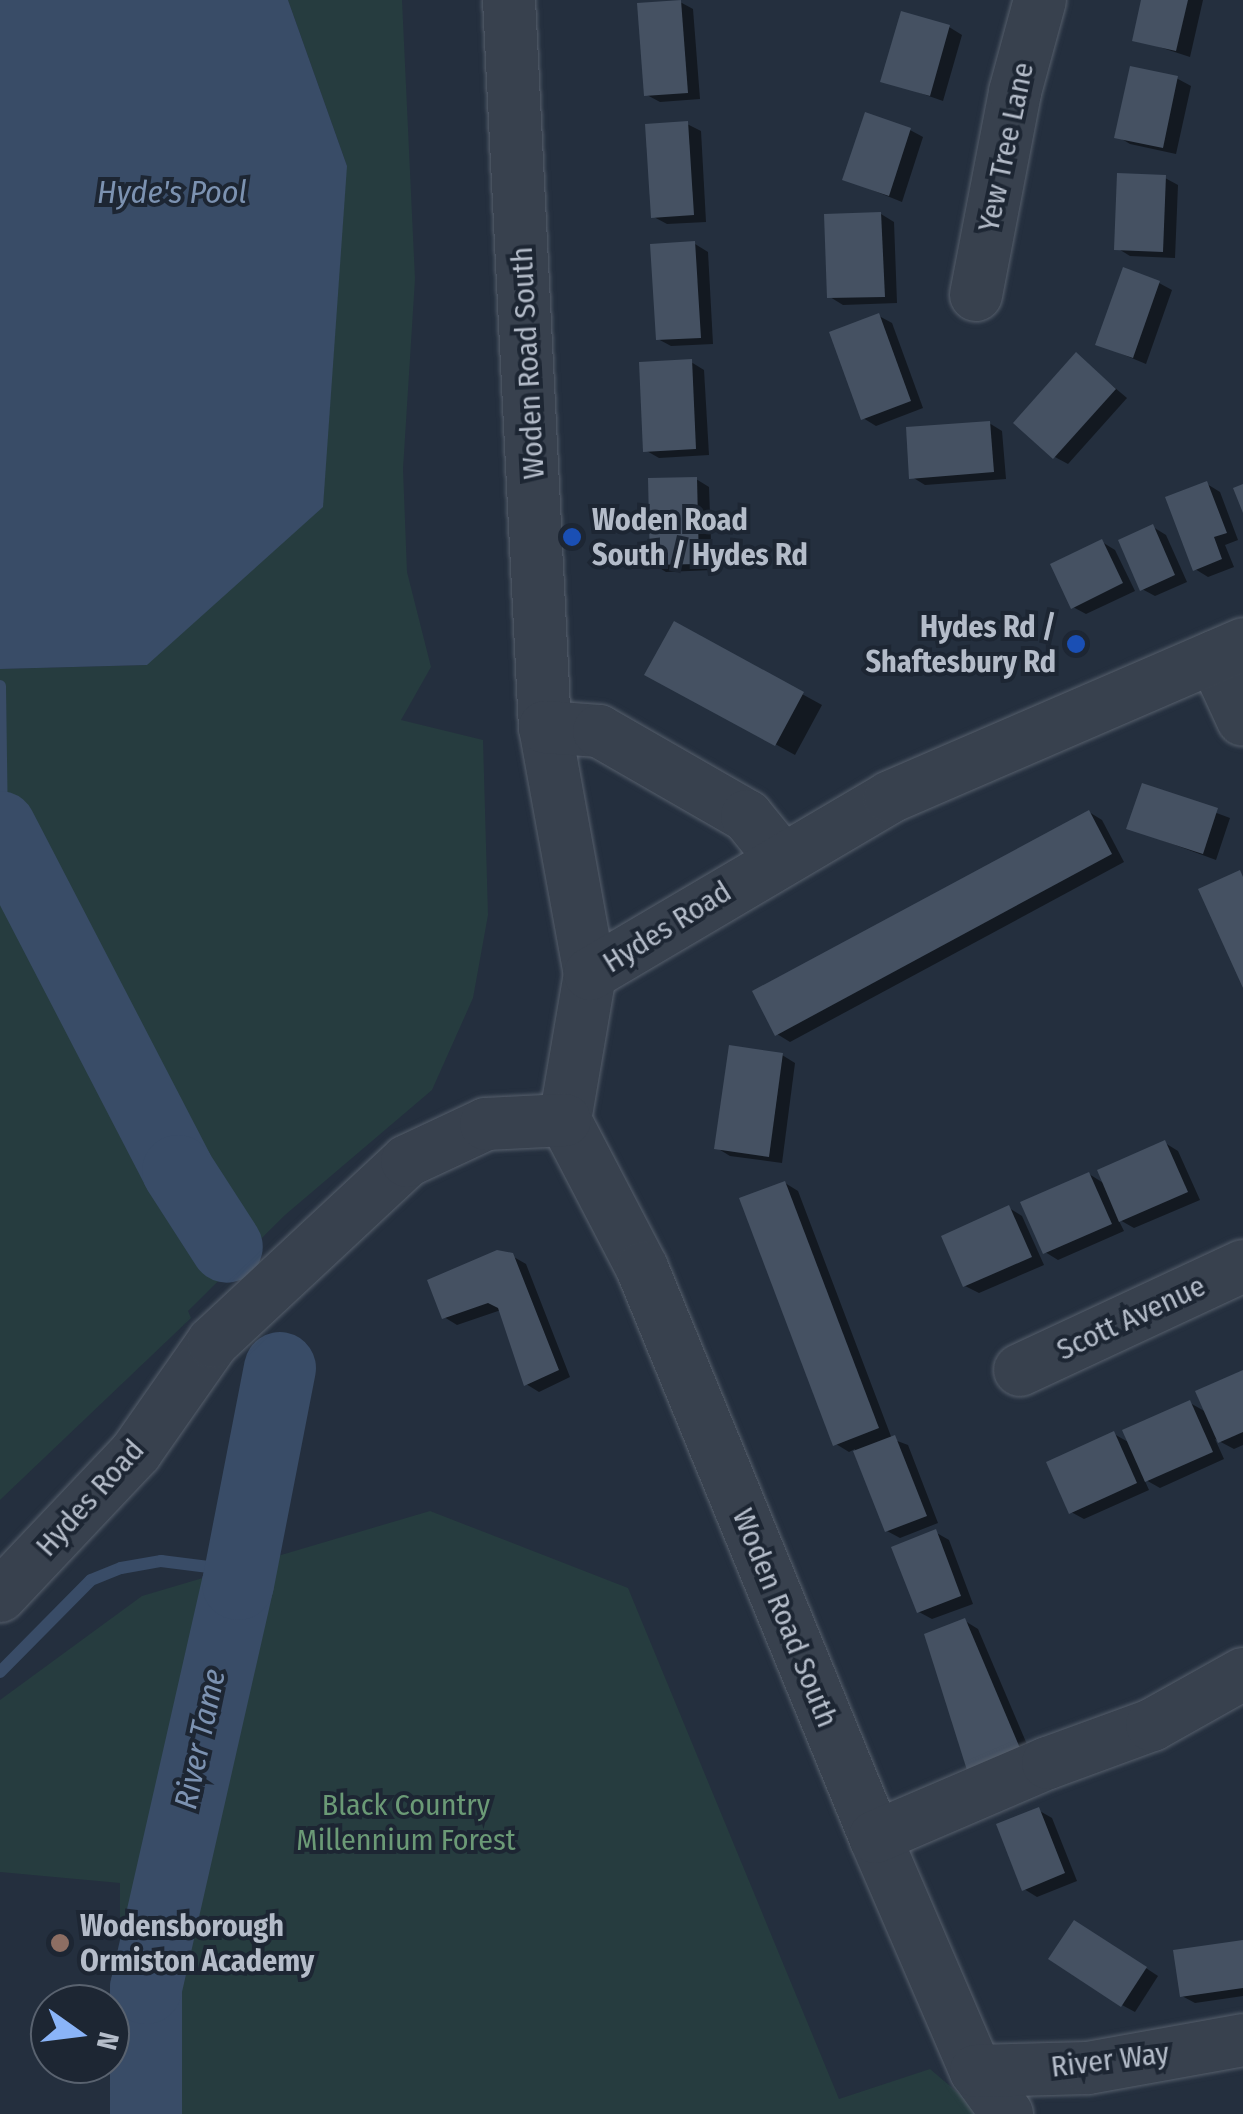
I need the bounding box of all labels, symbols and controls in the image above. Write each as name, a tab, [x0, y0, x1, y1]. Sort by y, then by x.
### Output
street label: Yew Tree Lane	[970, 59, 1042, 235]
water label: Hyde's Pool	[97, 173, 247, 211]
street label: Woden Road South	[504, 246, 552, 480]
place label: Woden Road South / Hydes Rd	[592, 502, 808, 572]
marker: Woden Road South / Hydes Rd	[561, 526, 583, 548]
place label: Hydes Rd / Shaftesbury Rd	[865, 609, 1056, 680]
marker: Hydes Rd / Shaftesbury Rd	[1065, 633, 1087, 655]
street label: Hydes Road	[596, 873, 738, 981]
street label: Scott Avenue	[1051, 1268, 1211, 1368]
street label: Hydes Road	[28, 1432, 152, 1564]
street label: Woden Road South	[725, 1503, 845, 1733]
water label: River Tame	[166, 1665, 234, 1813]
park label: Black Country Millennium Forest	[296, 1787, 516, 1858]
place label: Wodensborough Ormiston Academy	[80, 1908, 314, 1978]
marker: Wodensborough Ormiston Academy	[49, 1932, 71, 1954]
north arrow	[30, 1984, 130, 2084]
text: N	[90, 2029, 126, 2053]
street label: River Way	[1049, 2035, 1171, 2085]

